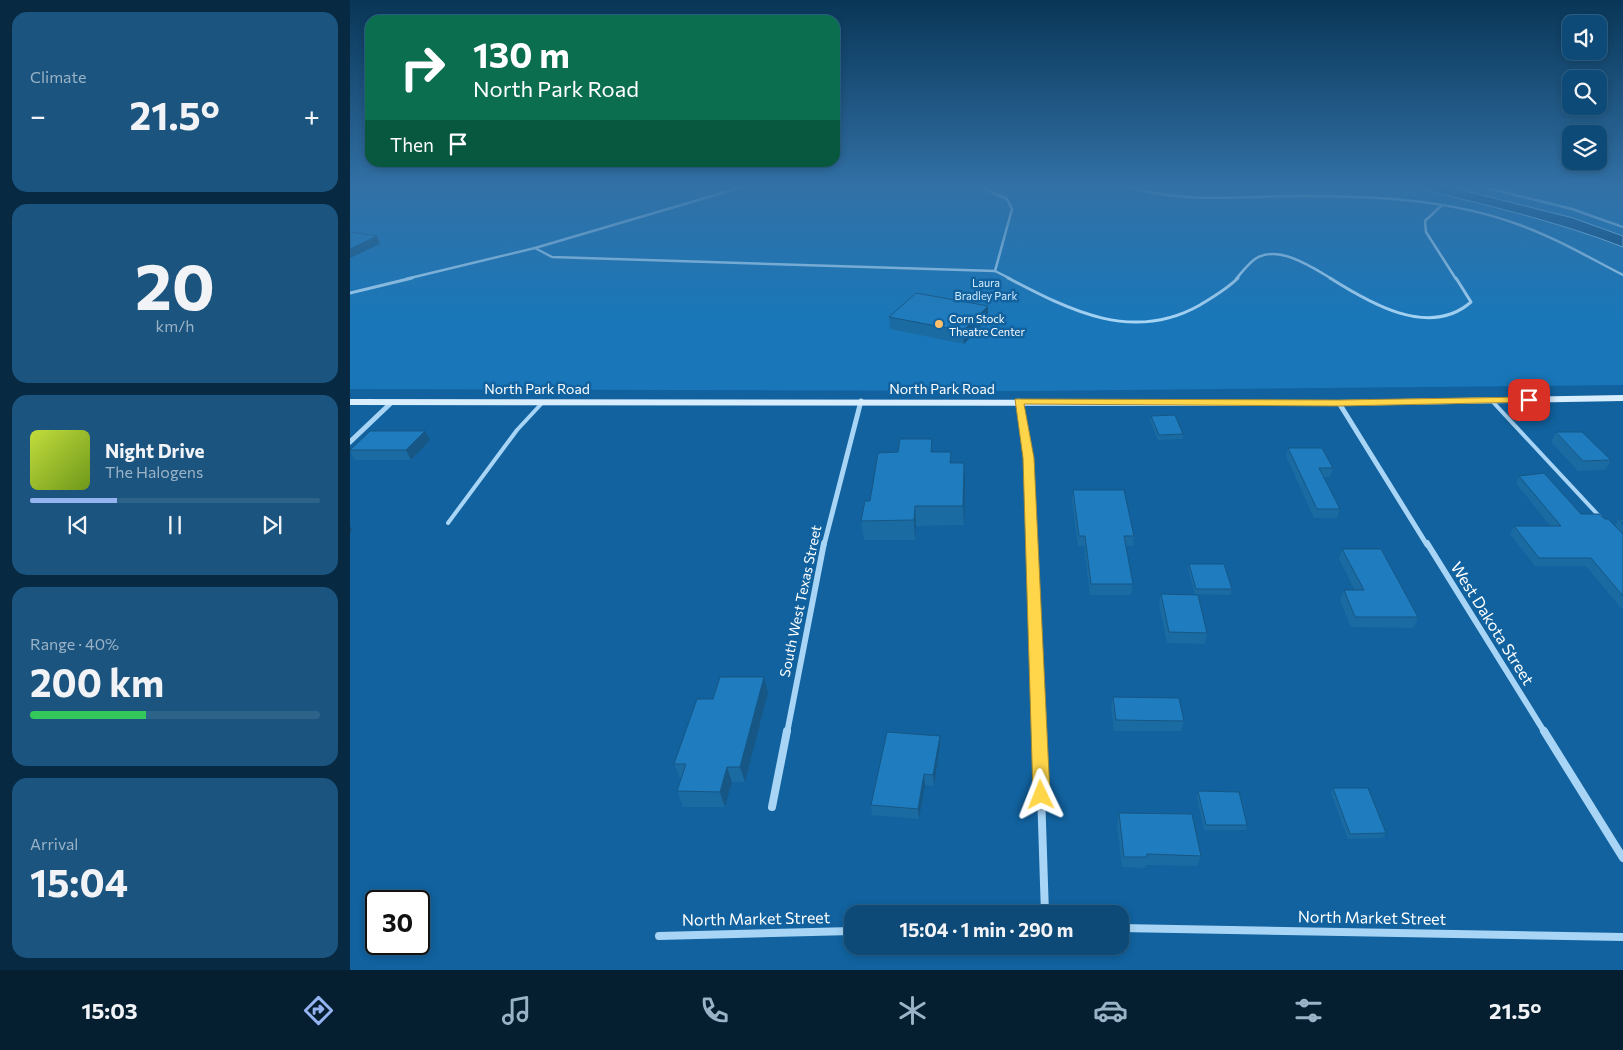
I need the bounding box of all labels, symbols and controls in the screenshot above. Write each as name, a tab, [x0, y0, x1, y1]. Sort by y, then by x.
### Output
map controls	[1562, 15, 1607, 170]
button: sound	[1562, 15, 1607, 60]
text: 130 m	[473, 32, 570, 75]
icon: right	[390, 35, 455, 100]
text: Climate	[30, 67, 86, 86]
button: search	[1562, 70, 1607, 115]
text: North Park Road	[473, 75, 639, 102]
text: 21.5°	[130, 91, 220, 138]
text: −	[30, 98, 46, 132]
text: +	[304, 98, 320, 132]
button: layers	[1562, 125, 1607, 170]
icon: arrive	[444, 130, 472, 158]
text: Then	[390, 133, 434, 156]
text: 20	[135, 244, 215, 323]
park label: Laura Bradley Park	[955, 276, 1017, 302]
place label: Corn Stock Theatre Center	[949, 312, 1025, 338]
text: km/h	[156, 316, 194, 335]
marker: Corn Stock Theatre Center	[933, 318, 945, 330]
pin	[1508, 379, 1550, 421]
street label: North Park Road	[484, 380, 590, 397]
street label: North Park Road	[889, 380, 995, 397]
icon: arrive	[1515, 386, 1543, 414]
text: Night Drive	[105, 439, 205, 462]
text: The Halogens	[105, 462, 203, 481]
icon: previous	[64, 511, 92, 539]
icon: pause	[161, 511, 189, 539]
icon: next	[258, 511, 286, 539]
street label: South West Texas Street	[776, 523, 824, 679]
street label: West Dakota Street	[1447, 558, 1539, 688]
text: Range · 40%	[30, 634, 119, 653]
text: 200 km	[30, 658, 164, 705]
position arrow	[1014, 768, 1066, 820]
text: Arrival	[30, 834, 78, 853]
text: 15:04	[30, 858, 128, 905]
speed limit sign: 30	[365, 890, 430, 955]
street label: North Market Street	[1298, 906, 1447, 928]
street label: North Market Street	[682, 907, 831, 929]
text: 15:04 · 1 min · 290 m	[900, 918, 1073, 941]
icon: directions	[301, 993, 336, 1028]
icon: music	[499, 993, 534, 1028]
icon: phone	[697, 993, 732, 1028]
icon: climate	[895, 993, 930, 1028]
icon: car	[1093, 993, 1128, 1028]
icon: filters	[1291, 993, 1326, 1028]
text: 15:03	[82, 997, 137, 1024]
text: 21.5°	[1489, 997, 1541, 1024]

